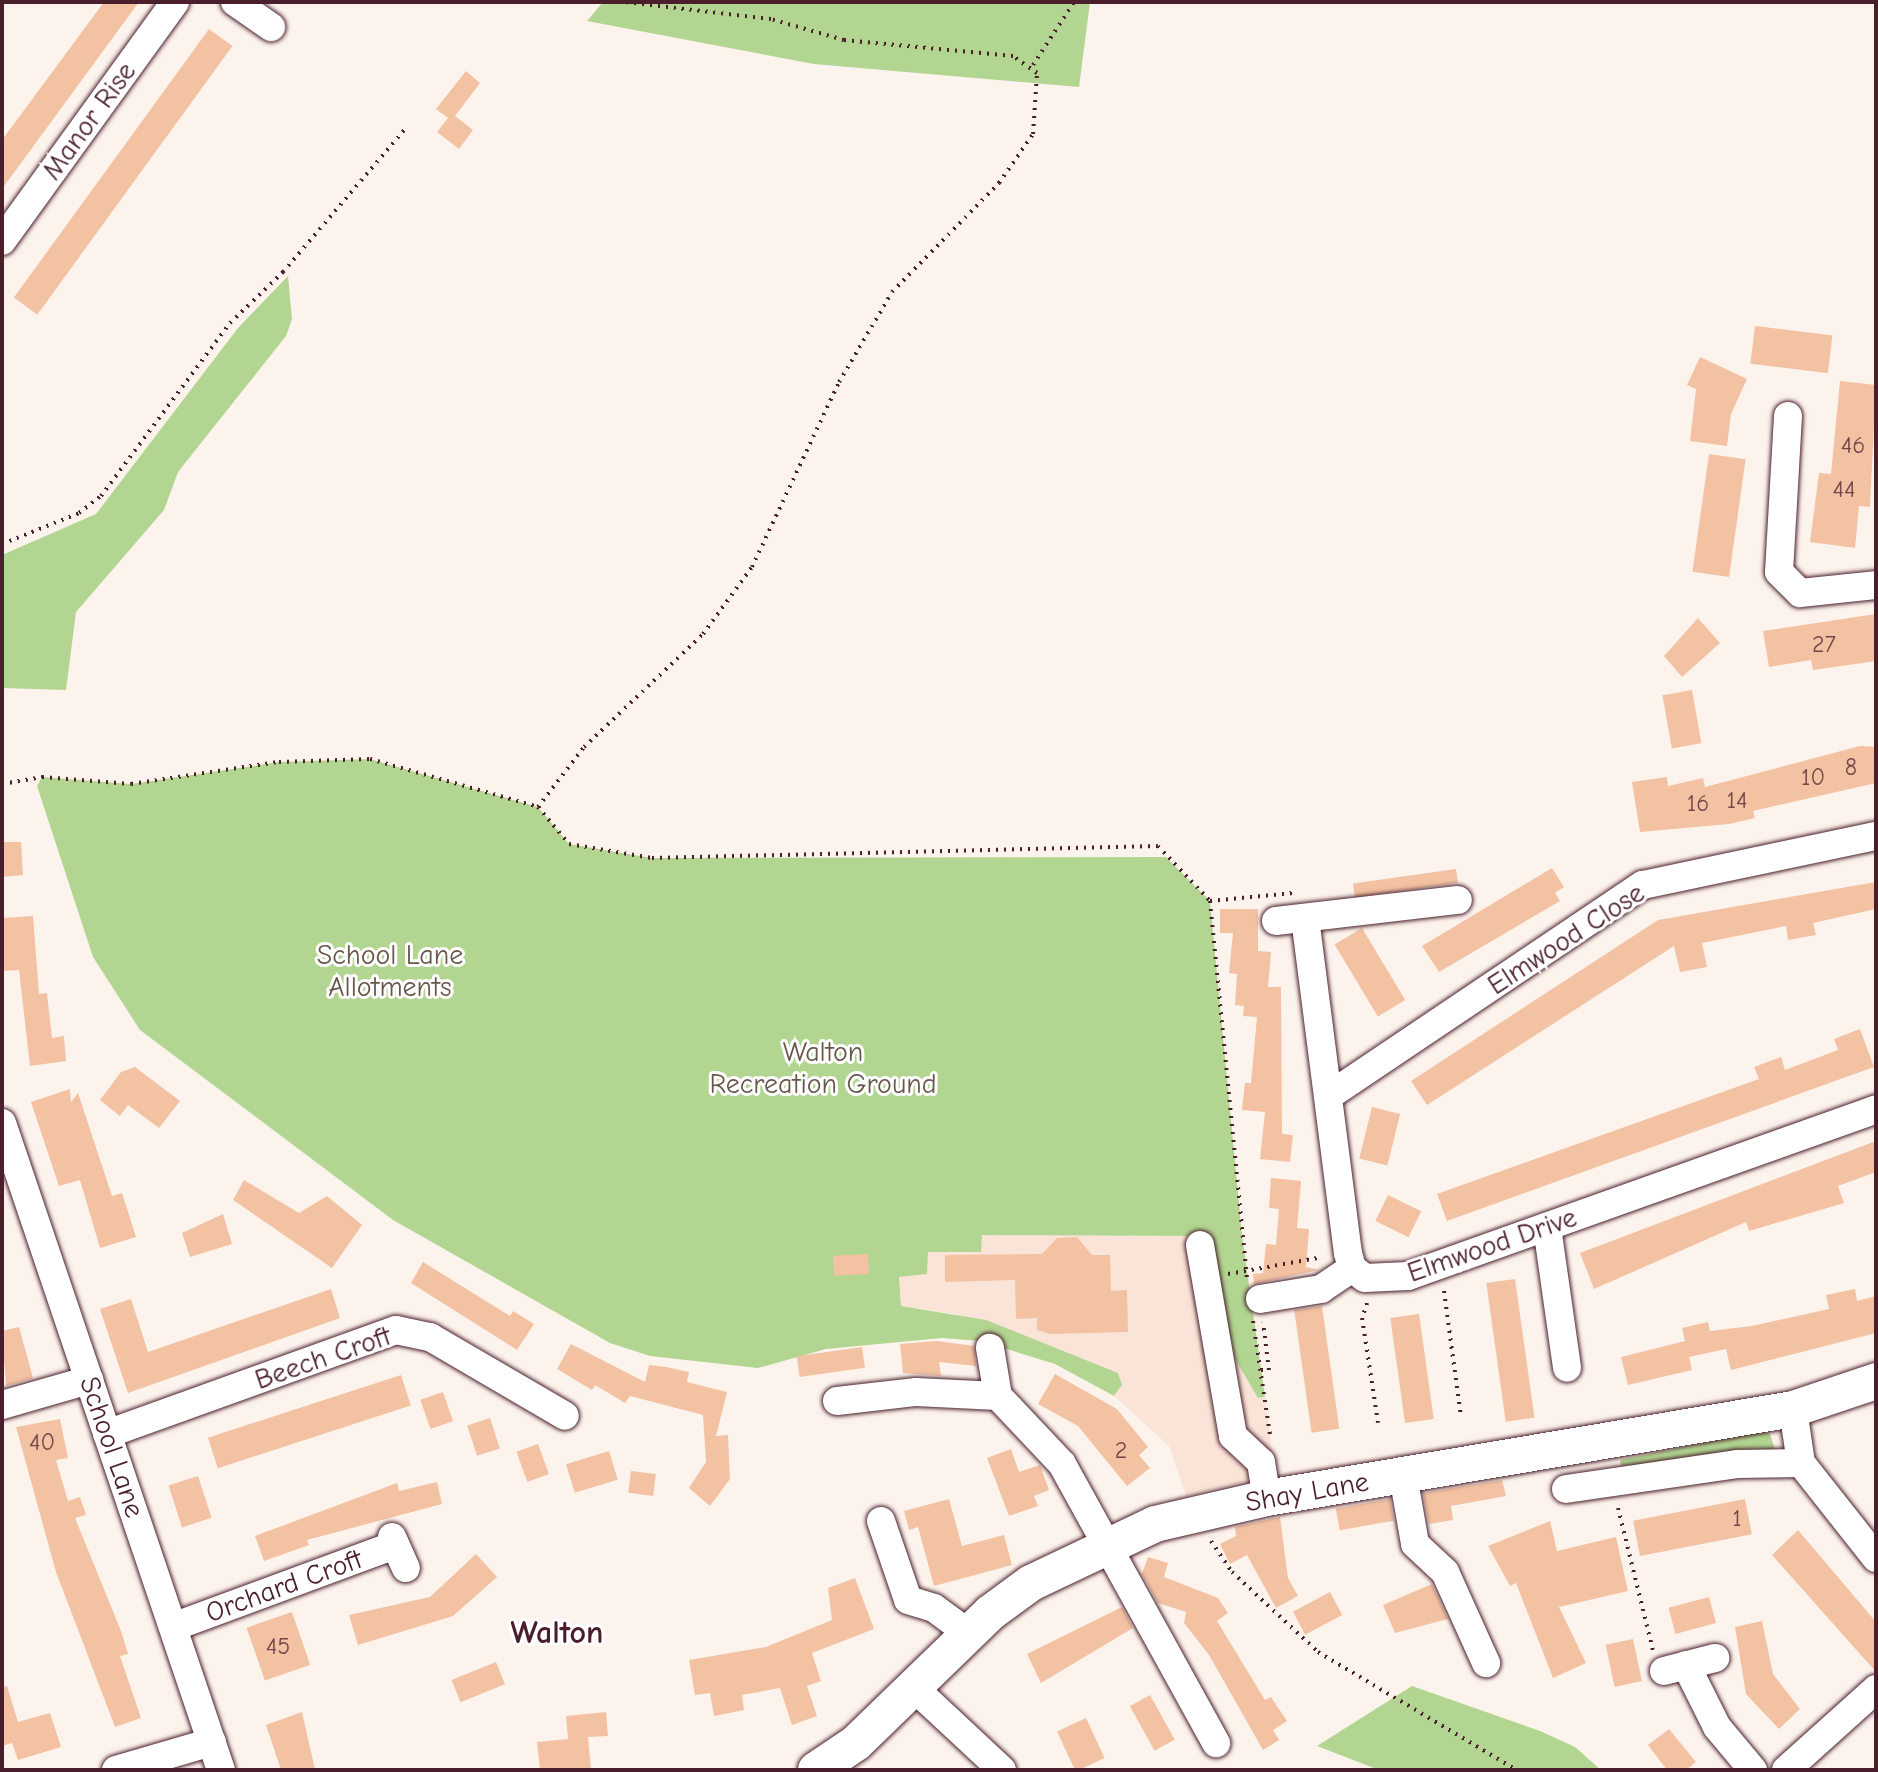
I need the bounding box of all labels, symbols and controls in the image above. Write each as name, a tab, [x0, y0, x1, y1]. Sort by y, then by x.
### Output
street label: Manor Rise	[35, 56, 143, 186]
house number: 46	[1841, 432, 1865, 460]
house number: 44	[1832, 476, 1856, 504]
house number: 27	[1812, 631, 1836, 659]
house number: 8	[1845, 754, 1857, 782]
house number: 10	[1801, 764, 1825, 792]
house number: 14	[1726, 787, 1748, 815]
house number: 16	[1687, 790, 1709, 818]
street label: Elmwood Close	[1481, 876, 1651, 1002]
park label: School Lane Allotments	[317, 938, 463, 1004]
park label: Walton Recreation Ground	[709, 1035, 937, 1101]
street label: Elmwood Drive	[1403, 1200, 1581, 1290]
street label: Beech Croft	[251, 1319, 395, 1397]
street label: School Lane	[72, 1372, 152, 1522]
house number: 40	[29, 1429, 55, 1457]
house number: 2	[1115, 1437, 1127, 1465]
street label: Shay Lane	[1243, 1465, 1371, 1519]
house number: 1	[1732, 1505, 1742, 1533]
street label: Orchard Croft	[201, 1542, 367, 1630]
district label: Walton	[511, 1614, 603, 1652]
house number: 45	[266, 1633, 290, 1661]

